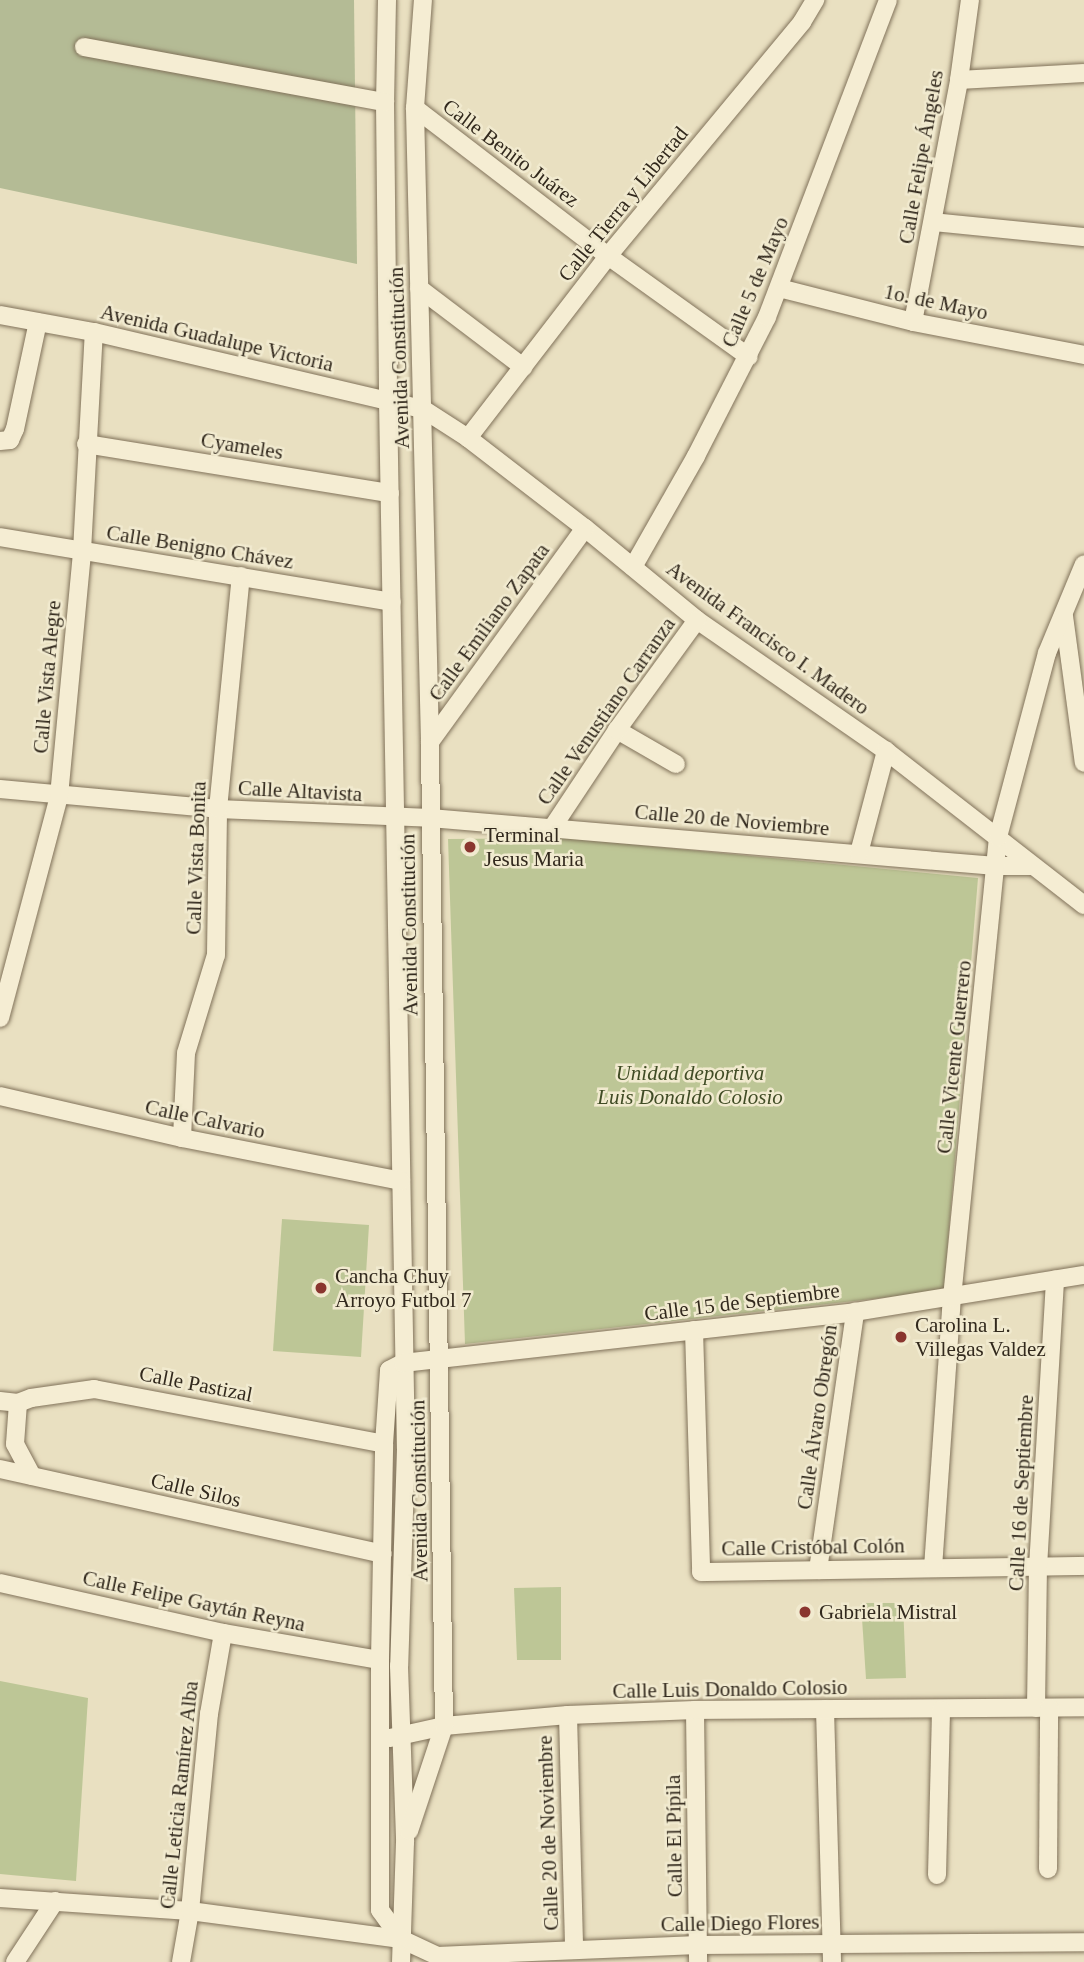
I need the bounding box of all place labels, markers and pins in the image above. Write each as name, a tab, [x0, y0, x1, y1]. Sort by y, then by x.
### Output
place label: Terminal Jesus Maria	[484, 822, 584, 872]
marker: Terminal Jesus Maria	[462, 839, 478, 855]
place label: Cancha Chuy Arroyo Futbol 7	[335, 1263, 472, 1313]
marker: Cancha Chuy Arroyo Futbol 7	[313, 1280, 329, 1296]
place label: Carolina L. Villegas Valdez	[915, 1312, 1046, 1362]
marker: Carolina L. Villegas Valdez	[893, 1329, 909, 1345]
place label: Gabriela Mistral	[819, 1599, 957, 1625]
marker: Gabriela Mistral	[797, 1604, 813, 1620]

